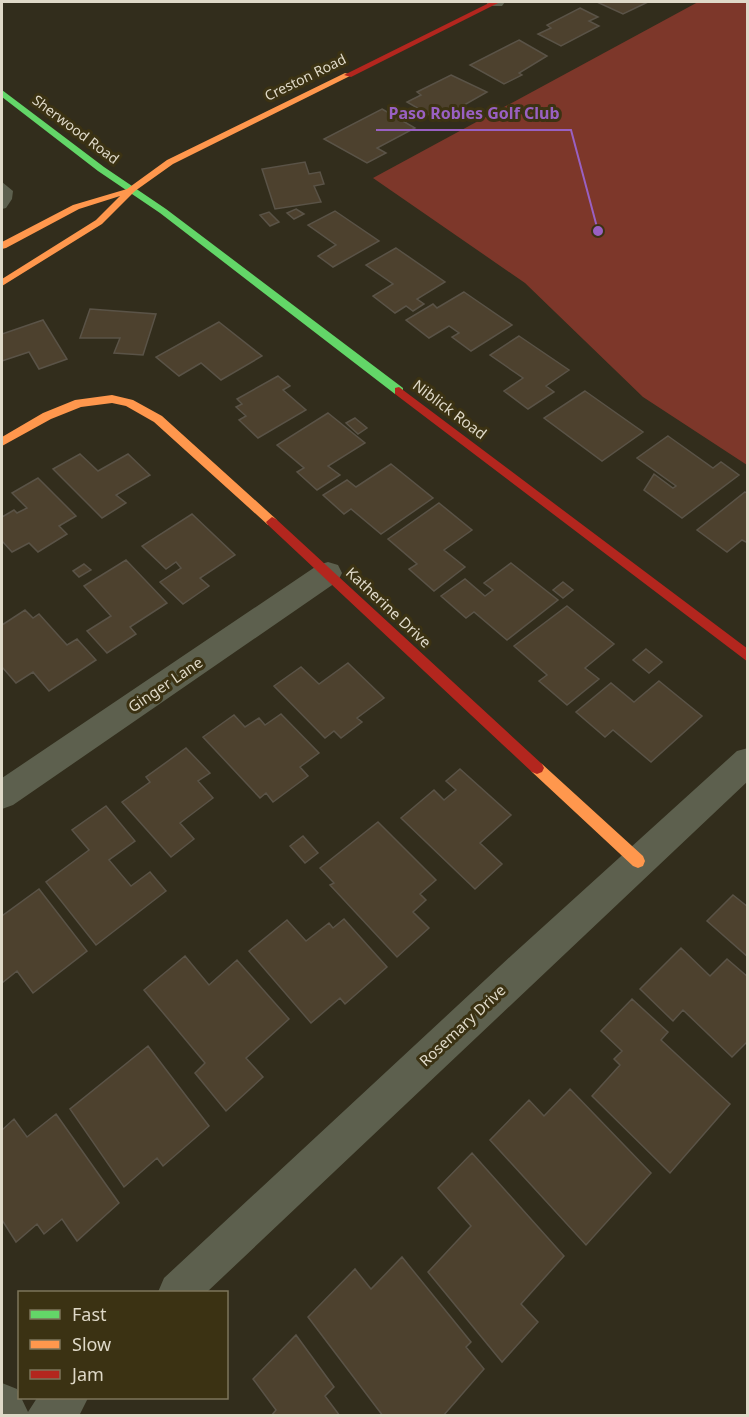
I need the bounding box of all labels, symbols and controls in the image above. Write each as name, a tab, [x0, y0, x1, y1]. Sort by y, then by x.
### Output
street label: Creston Road	[261, 49, 349, 105]
street label: Sherwood Road	[29, 90, 123, 168]
callout: Paso Robles Golf Club	[376, 96, 571, 130]
text: Paso Robles Golf Club	[388, 102, 560, 124]
street label: Niblick Road	[409, 375, 491, 443]
street label: Katherine Drive	[342, 562, 436, 652]
street label: Ginger Lane	[124, 652, 206, 716]
street label: Rosemary Drive	[414, 980, 510, 1070]
legend	[18, 1291, 228, 1399]
text: Fast	[72, 1302, 107, 1326]
text: Slow	[72, 1332, 111, 1356]
text: Jam	[70, 1362, 104, 1386]

